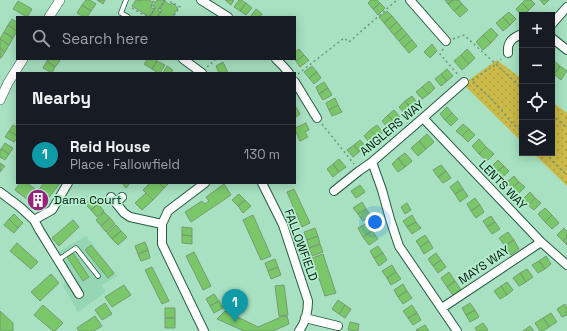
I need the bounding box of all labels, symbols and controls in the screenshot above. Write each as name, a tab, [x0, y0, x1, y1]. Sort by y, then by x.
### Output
map controls	[519, 12, 555, 156]
button: +	[519, 12, 555, 48]
search box	[16, 16, 296, 60]
icon: search	[30, 27, 52, 49]
text: Search here	[62, 29, 148, 48]
button: −	[519, 48, 555, 84]
button: locate	[519, 84, 555, 120]
text: Nearby	[32, 87, 91, 109]
street label: ANGLERS WAY	[357, 96, 428, 159]
button: layers	[519, 120, 555, 156]
text: Reid House	[70, 137, 150, 156]
text: 1	[42, 146, 48, 163]
text: 130 m	[244, 146, 280, 163]
text: Place · Fallowfield	[70, 156, 180, 173]
street label: LENTS WAY	[475, 157, 531, 214]
building icon: Dama Court	[25, 187, 51, 213]
place label: Dama Court	[54, 192, 122, 208]
street label: FALLOWFIELD	[281, 207, 321, 283]
your location	[365, 212, 385, 232]
street label: MAYS WAY	[455, 242, 513, 288]
pin: 1	[222, 289, 248, 322]

